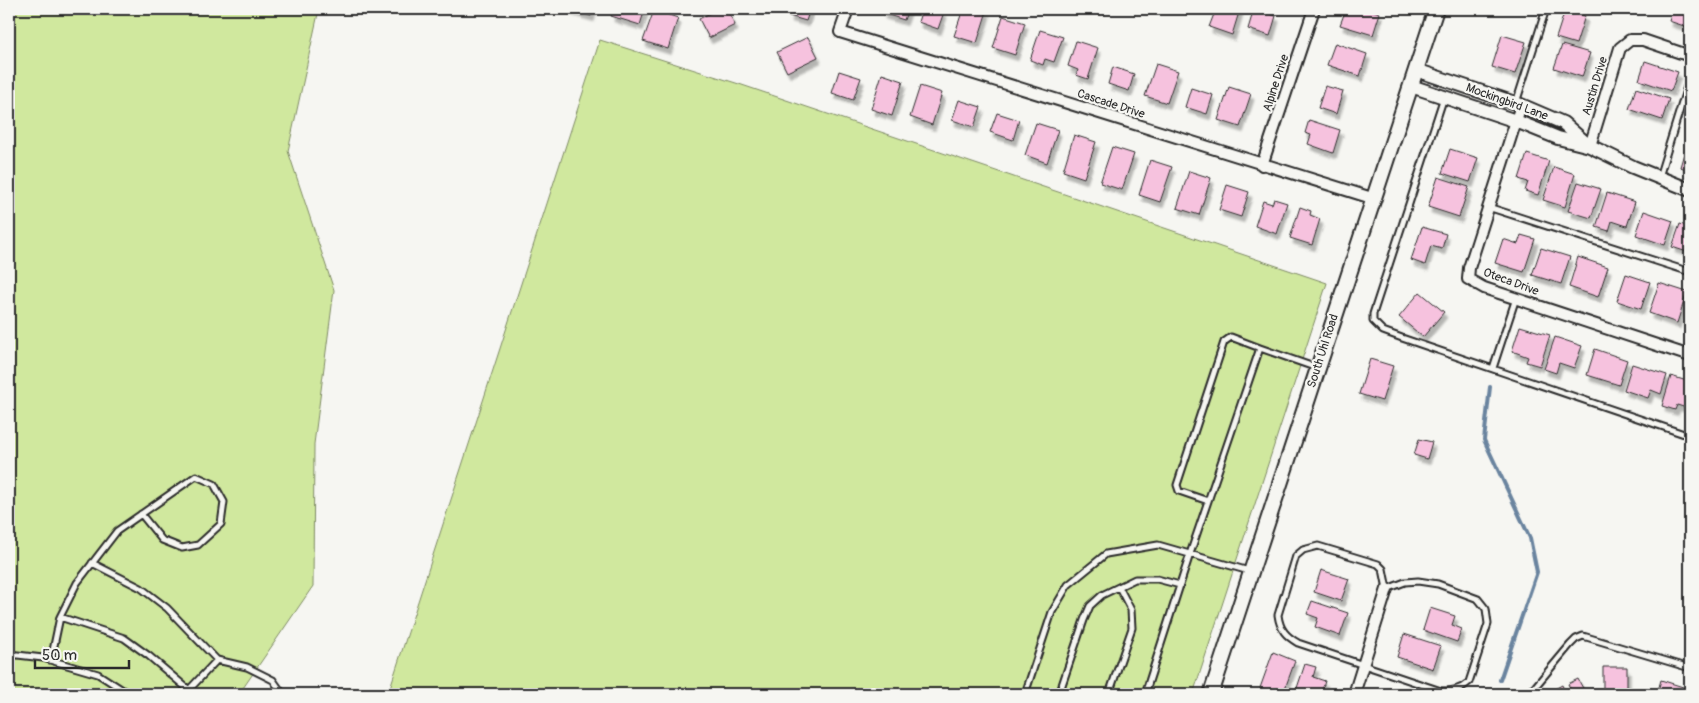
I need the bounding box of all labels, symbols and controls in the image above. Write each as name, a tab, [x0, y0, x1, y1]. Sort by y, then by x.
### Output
street label: Alpine Drive	[1260, 52, 1292, 114]
street label: Austin Drive	[1579, 55, 1611, 117]
street label: Mockingbird Lane	[1464, 80, 1550, 124]
street label: Cascade Drive	[1075, 86, 1147, 122]
street label: Oteca Drive	[1481, 265, 1541, 299]
street label: South Uhl Road	[1304, 312, 1342, 390]
scale bar	[35, 638, 129, 670]
text: 50 m	[42, 646, 77, 665]

